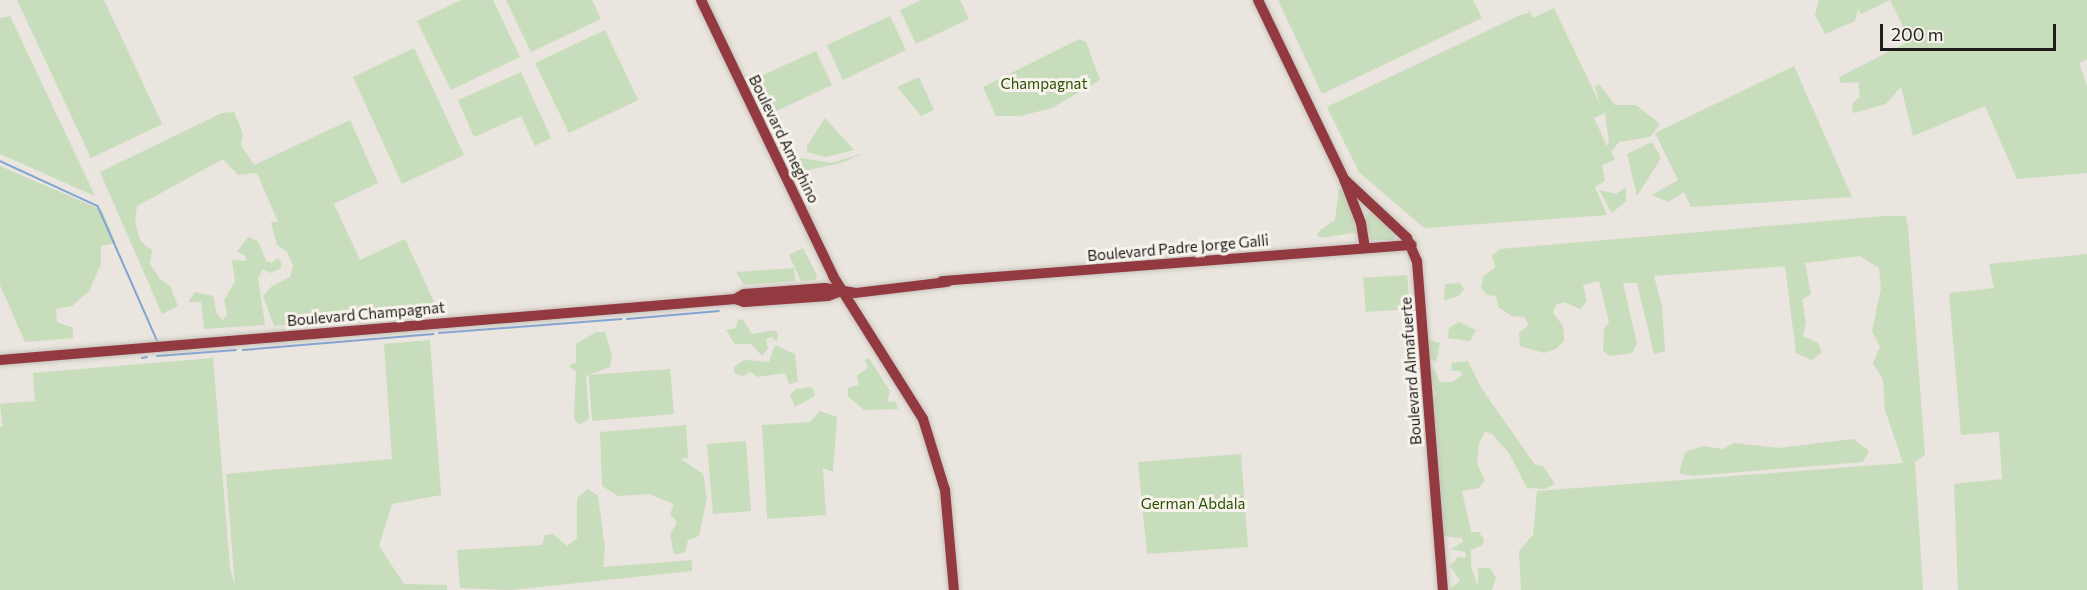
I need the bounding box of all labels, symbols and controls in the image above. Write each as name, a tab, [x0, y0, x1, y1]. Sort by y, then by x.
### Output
scale bar	[1883, 12, 2058, 50]
text: 200 m	[1891, 23, 1944, 45]
street label: Boulevard Ameghino	[745, 72, 823, 206]
park label: Champagnat	[1000, 75, 1088, 93]
street label: Boulevard Padre Jorge Galli	[1087, 231, 1269, 265]
street label: Boulevard Almafuerte	[1397, 296, 1425, 446]
street label: Boulevard Champagnat	[286, 298, 446, 330]
park label: German Abdala	[1141, 495, 1245, 513]

